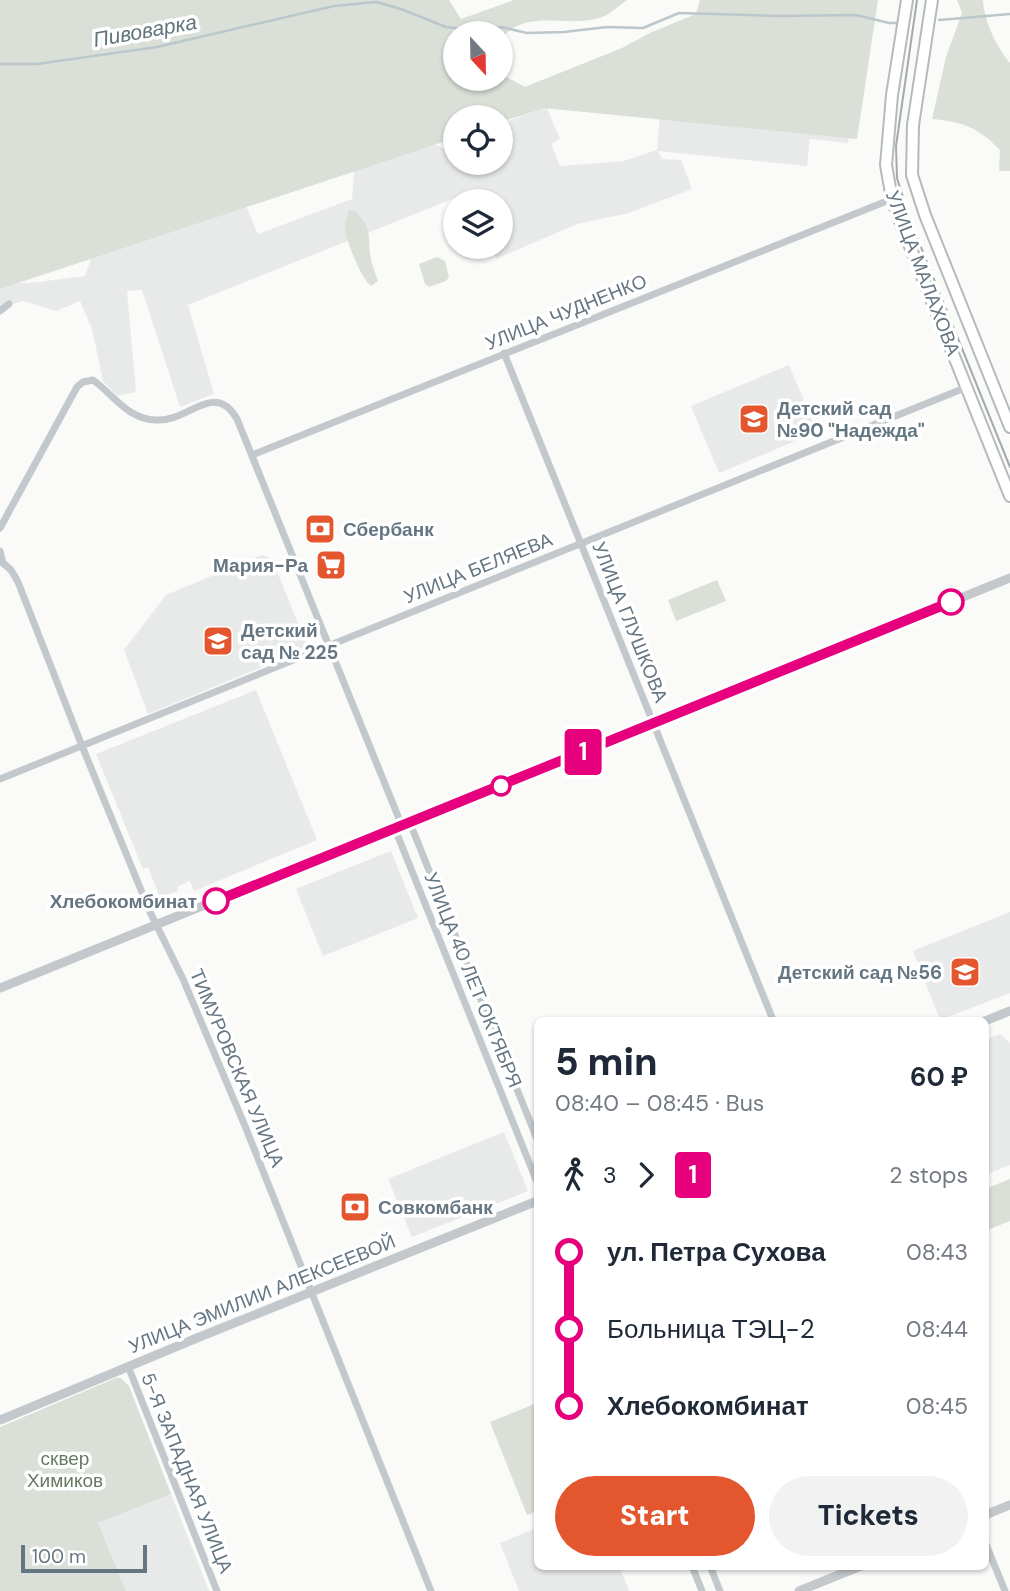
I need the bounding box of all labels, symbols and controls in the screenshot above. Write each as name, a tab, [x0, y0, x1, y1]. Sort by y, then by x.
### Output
water label: Пивоварка	[91, 8, 199, 54]
north arrow	[443, 21, 513, 91]
map controls	[443, 21, 513, 259]
button: locate	[443, 105, 513, 175]
street label: УЛИЦА МАЛАХОВА	[880, 187, 966, 359]
button: layers	[443, 189, 513, 259]
street label: УЛИЦА ЧУДНЕНКО	[482, 268, 650, 356]
place label: Детский сад №90 "Надежда"	[777, 396, 925, 443]
school or university icon: Детский сад №90 "Надежда"	[737, 402, 771, 436]
bank icon: Сбербанк	[303, 512, 337, 546]
place label: Сбербанк	[343, 517, 434, 542]
street label: УЛИЦА БЕЛЯЕВА	[400, 527, 556, 609]
street label: УЛИЦА ГЛУШКОВА	[586, 538, 674, 706]
supermarket icon: Мария-Ра	[314, 548, 348, 582]
place label: Мария-Ра	[213, 553, 308, 578]
unlabelled marker	[938, 589, 964, 615]
place label: Детский сад № 225	[241, 618, 338, 665]
school or university icon: Детский сад № 225	[201, 624, 235, 658]
line badge: 1	[560, 729, 606, 775]
text: 1	[579, 736, 587, 767]
unlabelled marker	[491, 776, 511, 796]
street label: УЛИЦА 40 ЛЕТ ОКТЯБРЯ	[418, 869, 528, 1091]
marker: Хлебокомбинат	[203, 888, 229, 914]
place label: Хлебокомбинат	[50, 889, 197, 914]
school or university icon: Детский сад №56	[948, 955, 982, 989]
place label: Детский сад №56	[778, 960, 942, 985]
street label: ТИМУРОВСКАЯ УЛИЦА	[184, 965, 290, 1171]
text: 5 min	[555, 1037, 658, 1087]
text: 60 ₽	[910, 1060, 968, 1094]
text: 08:40 – 08:45 · Bus	[555, 1088, 764, 1118]
icon: walk	[555, 1156, 593, 1194]
icon: forward	[627, 1156, 665, 1194]
text: 1	[689, 1159, 697, 1190]
text: 3	[603, 1160, 617, 1190]
text: 2 stops	[889, 1160, 968, 1190]
bank icon: Совкомбанк	[338, 1190, 372, 1224]
place label: Совкомбанк	[378, 1195, 493, 1220]
street label: УЛИЦА ЭМИЛИИ АЛЕКСЕЕВОЙ	[125, 1229, 399, 1359]
text: ул. Петра Сухова	[607, 1235, 826, 1269]
text: 08:43	[906, 1237, 968, 1267]
text: Больница ТЭЦ-2	[607, 1312, 815, 1346]
text: 08:44	[906, 1314, 968, 1344]
street label: 5-Я ЗАПАДНАЯ УЛИЦА	[135, 1369, 239, 1577]
text: Хлебокомбинат	[607, 1389, 809, 1423]
text: 08:45	[906, 1391, 968, 1421]
park label: сквер Химиков	[27, 1446, 103, 1493]
button: Start	[555, 1476, 755, 1556]
button: Tickets	[769, 1476, 968, 1556]
scale bar	[21, 1542, 147, 1574]
text: 100 m	[32, 1544, 86, 1569]

